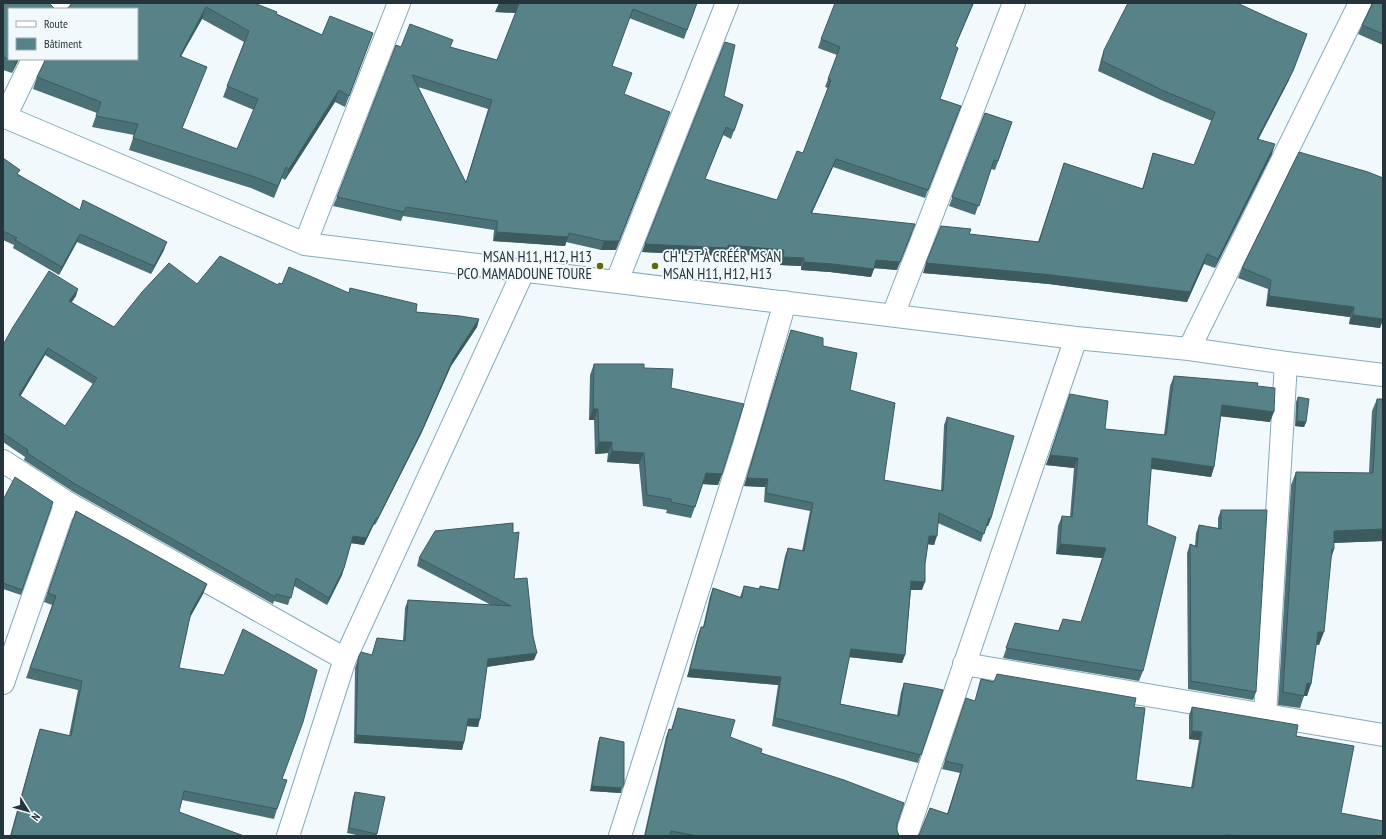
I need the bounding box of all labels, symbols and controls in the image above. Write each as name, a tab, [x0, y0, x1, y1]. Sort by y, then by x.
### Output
legend	[8, 8, 138, 60]
text: Route	[44, 16, 68, 31]
text: Bâtiment	[44, 36, 82, 51]
place label: MSAN H11, H12, H13 PCO MAMADOUNE TOURE	[457, 247, 592, 283]
place label: CH L2T À CRÉÉR MSAN MSAN H11, H12, H13	[663, 247, 781, 283]
marker: MSAN H11, H12, H13 PCO MAMADOUNE TOURE	[595, 261, 605, 271]
marker: CH L2T À CRÉÉR MSAN MSAN H11, H12, H13	[650, 261, 660, 271]
north arrow	[8, 791, 48, 831]
text: N	[29, 810, 43, 824]

